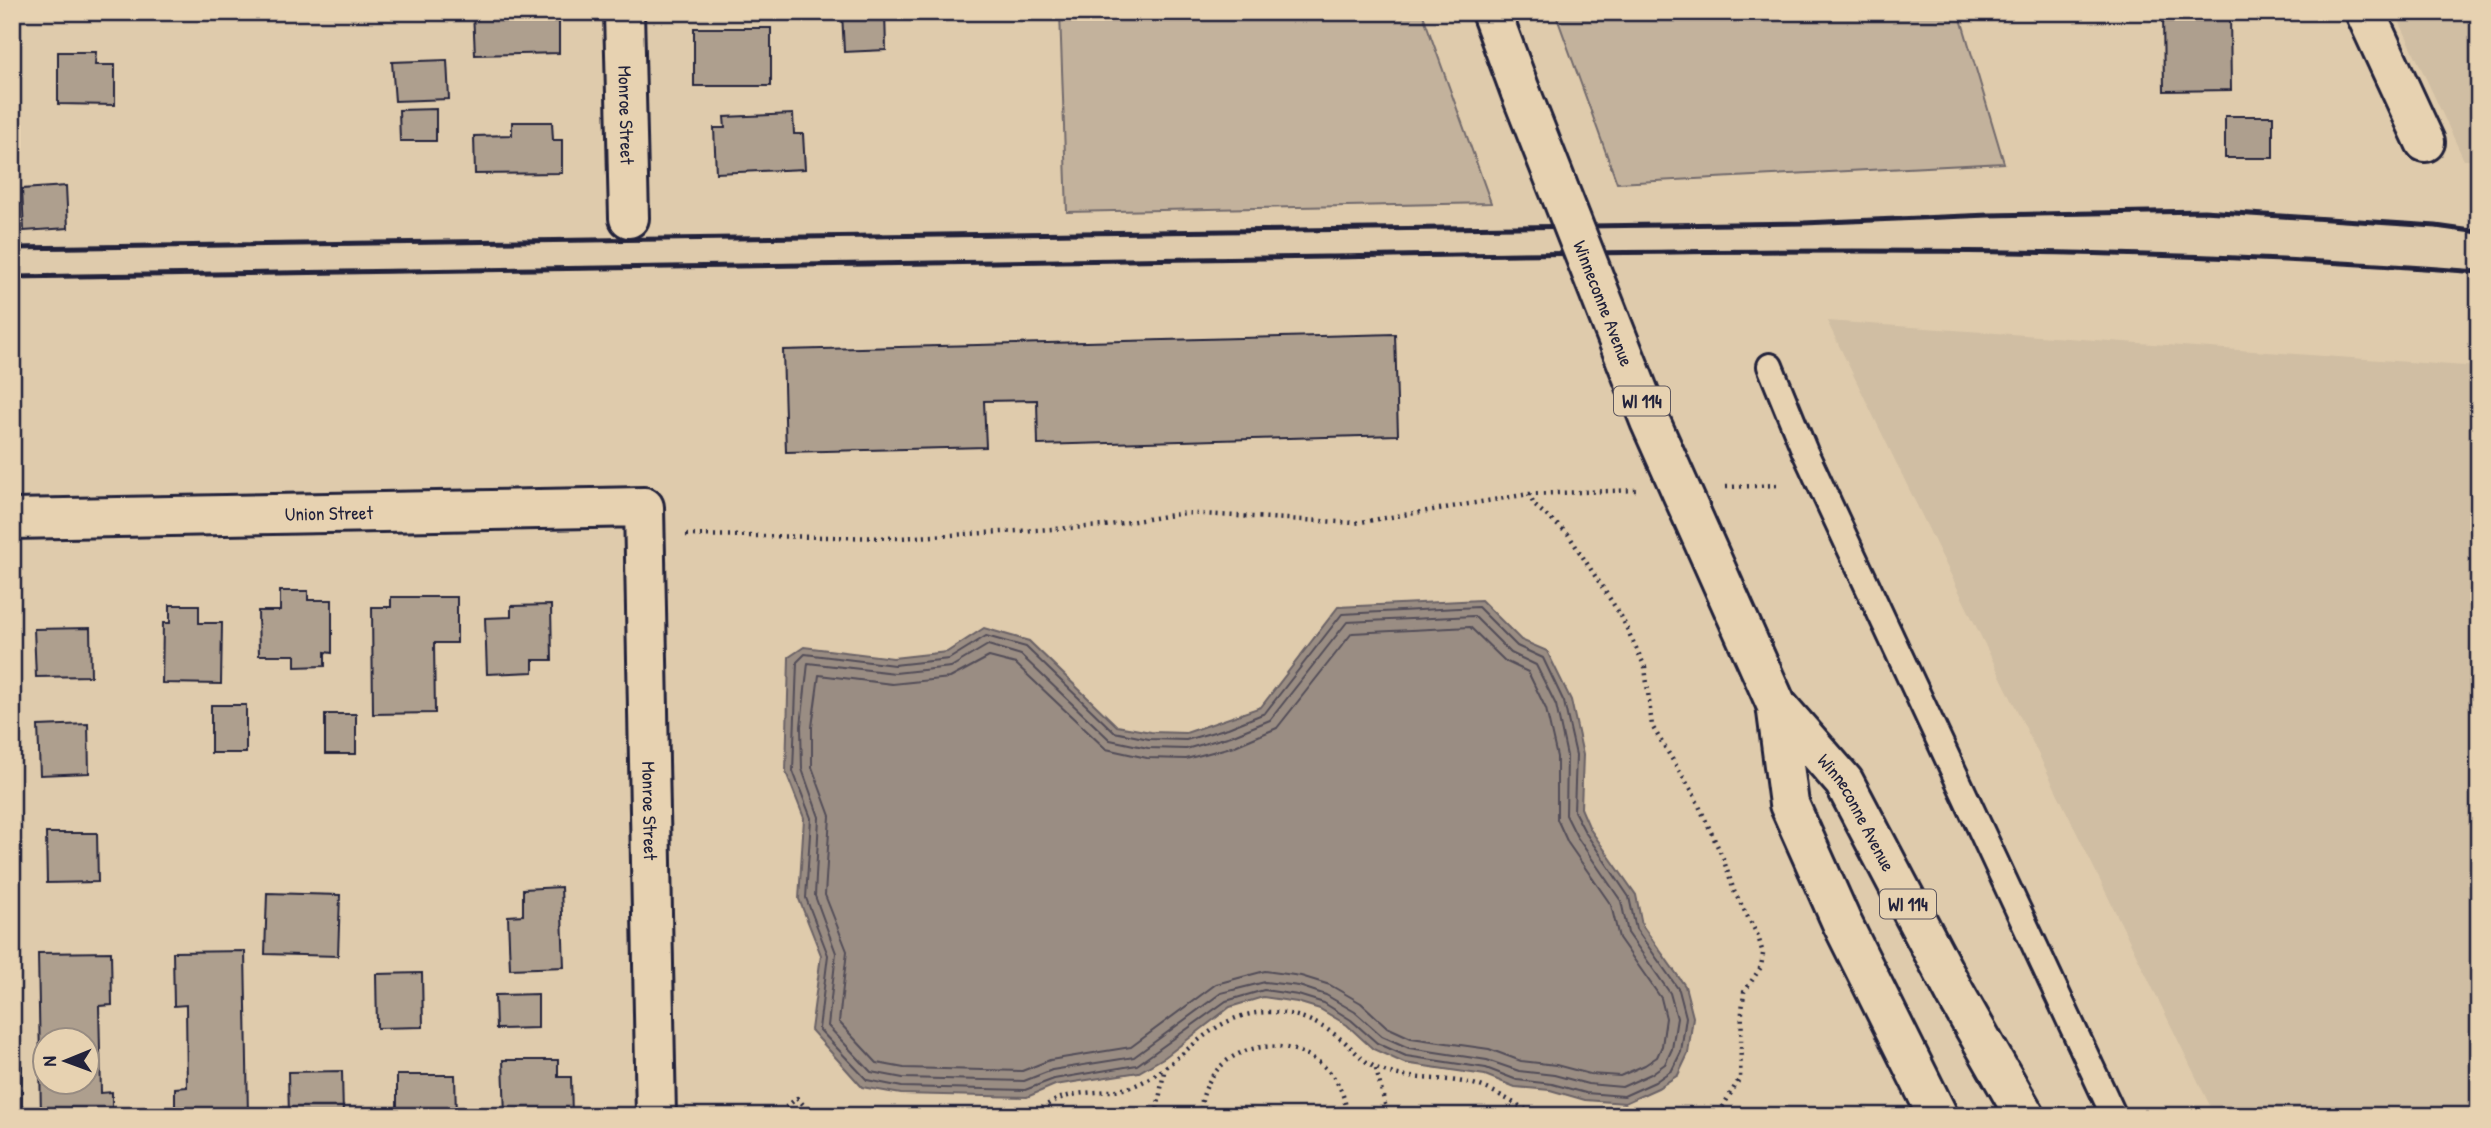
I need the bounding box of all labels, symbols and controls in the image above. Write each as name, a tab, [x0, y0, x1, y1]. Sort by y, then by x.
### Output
street label: Monroe Street	[612, 65, 641, 165]
street label: Winneconne Avenue	[1567, 237, 1640, 370]
road number: WI 114	[1614, 386, 1670, 416]
street label: Union Street	[285, 499, 374, 527]
street label: Winneconne Avenue	[1812, 748, 1902, 876]
street label: Monroe Street	[636, 761, 664, 861]
road number: WI 114	[1880, 890, 1936, 918]
north arrow	[32, 1026, 102, 1096]
text: N	[36, 1056, 62, 1067]

